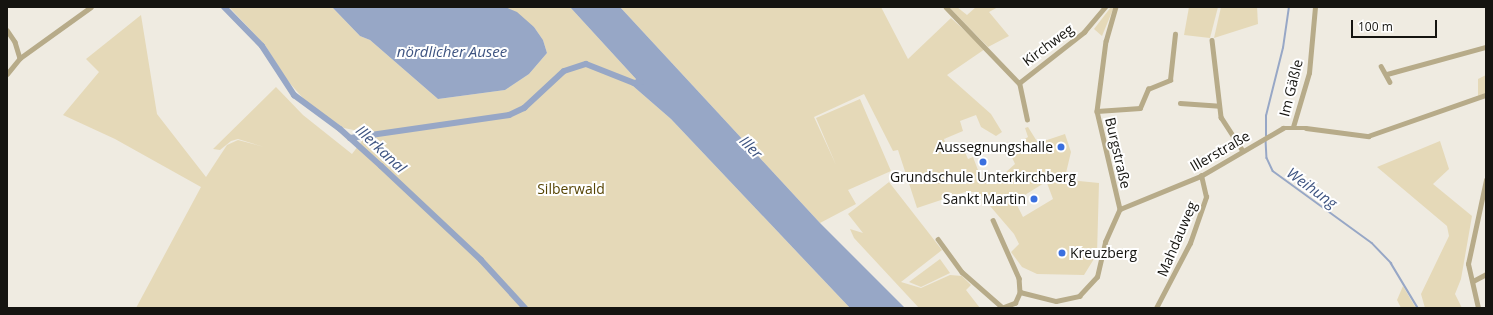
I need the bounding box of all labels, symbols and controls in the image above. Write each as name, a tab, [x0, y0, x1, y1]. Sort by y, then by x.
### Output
scale bar	[1353, 12, 1439, 38]
text: 100 m	[1358, 18, 1393, 35]
street label: Kirchweg	[1019, 20, 1077, 70]
water label: nördlicher Ausee	[397, 43, 507, 61]
street label: Im Gäßle	[1276, 58, 1306, 118]
street label: Burgstraße	[1102, 116, 1134, 190]
water label: Illerkanal	[352, 121, 410, 177]
street label: Illerstraße	[1187, 127, 1253, 175]
water label: Iller	[736, 132, 766, 162]
place label: Aussegnungshalle	[935, 139, 1053, 155]
marker: Aussegnungshalle	[1056, 142, 1066, 152]
marker: Grundschule Unterkirchberg	[978, 157, 988, 167]
water label: Weihung	[1283, 164, 1341, 212]
place label: Grundschule Unterkirchberg	[890, 169, 1076, 185]
park label: Silberwald	[537, 181, 605, 197]
place label: Sankt Martin	[943, 191, 1026, 207]
marker: Sankt Martin	[1029, 194, 1039, 204]
street label: Mahdauweg	[1154, 199, 1200, 279]
place label: Kreuzberg	[1070, 245, 1137, 261]
marker: Kreuzberg	[1057, 248, 1067, 258]

